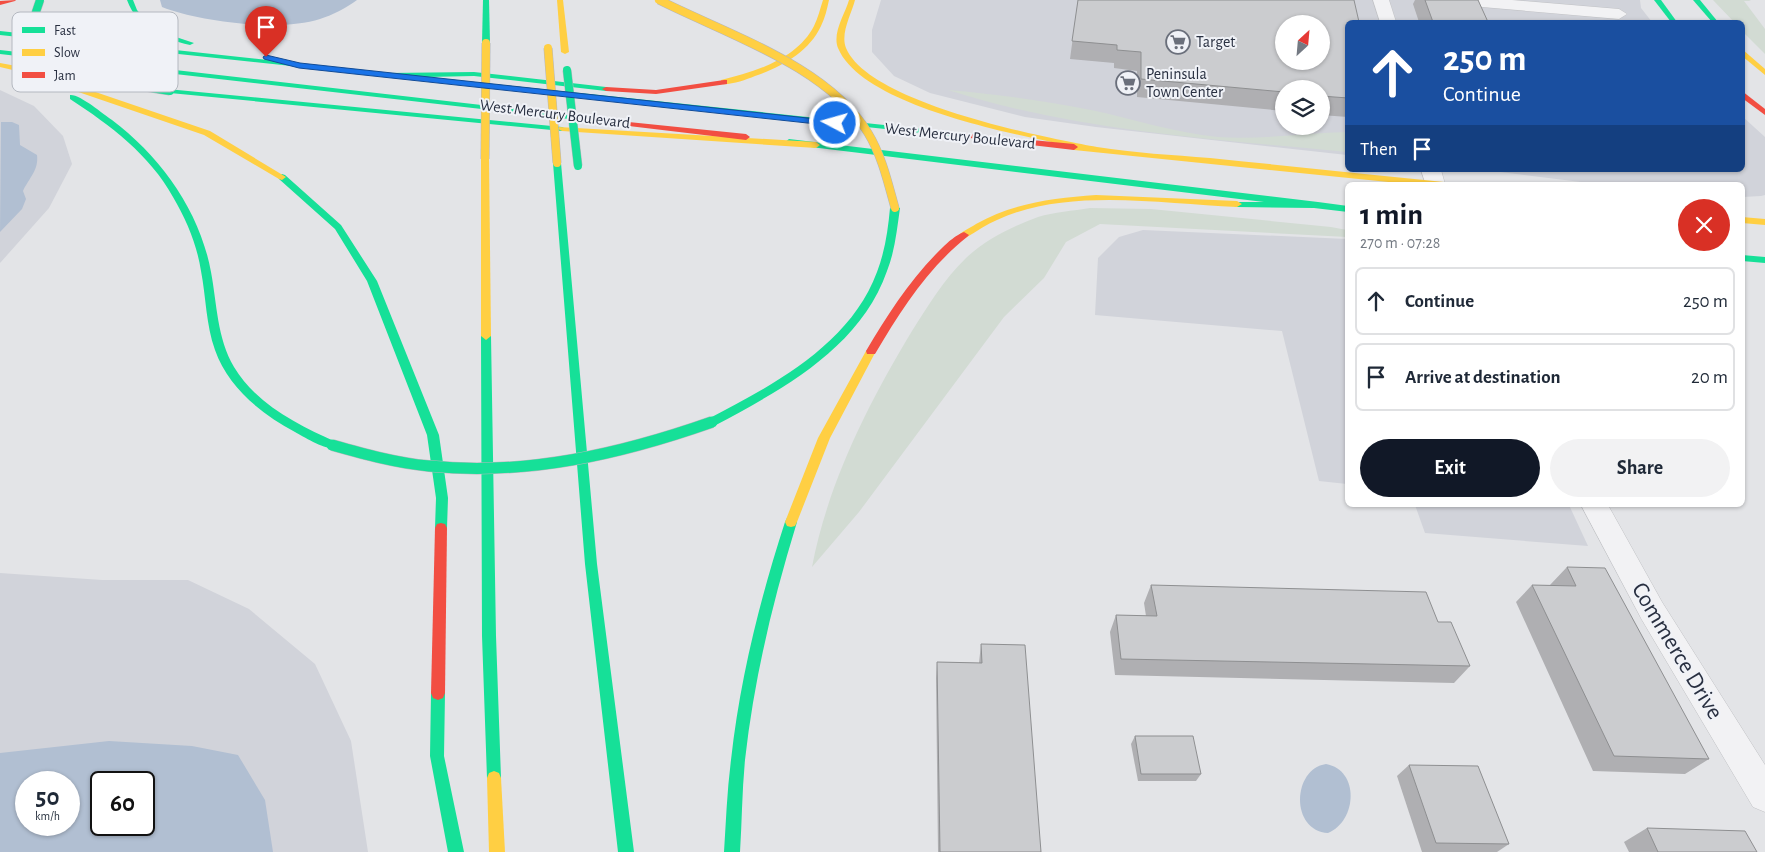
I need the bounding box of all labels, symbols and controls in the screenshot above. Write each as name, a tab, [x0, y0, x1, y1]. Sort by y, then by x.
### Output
pin	[245, 6, 287, 57]
legend	[12, 12, 178, 92]
icon: arrive	[252, 13, 280, 41]
north arrow	[1275, 15, 1330, 70]
map controls	[1275, 15, 1330, 135]
text: Fast	[54, 24, 76, 38]
supermarket icon: Target	[1165, 29, 1191, 55]
place label: Target	[1196, 34, 1235, 50]
icon: ahead	[1360, 40, 1425, 105]
text: 250 m	[1443, 42, 1526, 77]
text: Slow	[54, 46, 81, 60]
place label: Peninsula Town Center	[1146, 66, 1224, 100]
text: Jam	[54, 69, 76, 83]
supermarket icon: Peninsula Town Center	[1115, 70, 1141, 96]
button: layers	[1275, 80, 1330, 135]
text: Continue	[1443, 83, 1521, 105]
position arrow	[808, 96, 860, 148]
street label: West Mercury Boulevard	[479, 97, 631, 132]
street label: West Mercury Boulevard	[884, 120, 1036, 153]
icon: arrive	[1408, 135, 1436, 163]
text: Then	[1360, 140, 1398, 159]
button: close	[1678, 199, 1730, 251]
text: 1 min	[1360, 200, 1423, 230]
text: 270 m · 07:28	[1360, 235, 1440, 251]
icon: ahead	[1362, 287, 1390, 315]
text: Continue	[1405, 292, 1474, 311]
text: 250 m	[1683, 292, 1728, 311]
icon: arrive	[1362, 363, 1390, 391]
text: Arrive at destination	[1405, 368, 1561, 387]
text: 20 m	[1691, 368, 1728, 387]
button: Exit	[1360, 439, 1540, 497]
button: Share	[1550, 439, 1730, 497]
street label: Commerce Drive	[1627, 579, 1727, 723]
speed limit sign: 60	[90, 771, 155, 836]
text: 50	[36, 785, 59, 810]
text: km/h	[35, 810, 60, 822]

